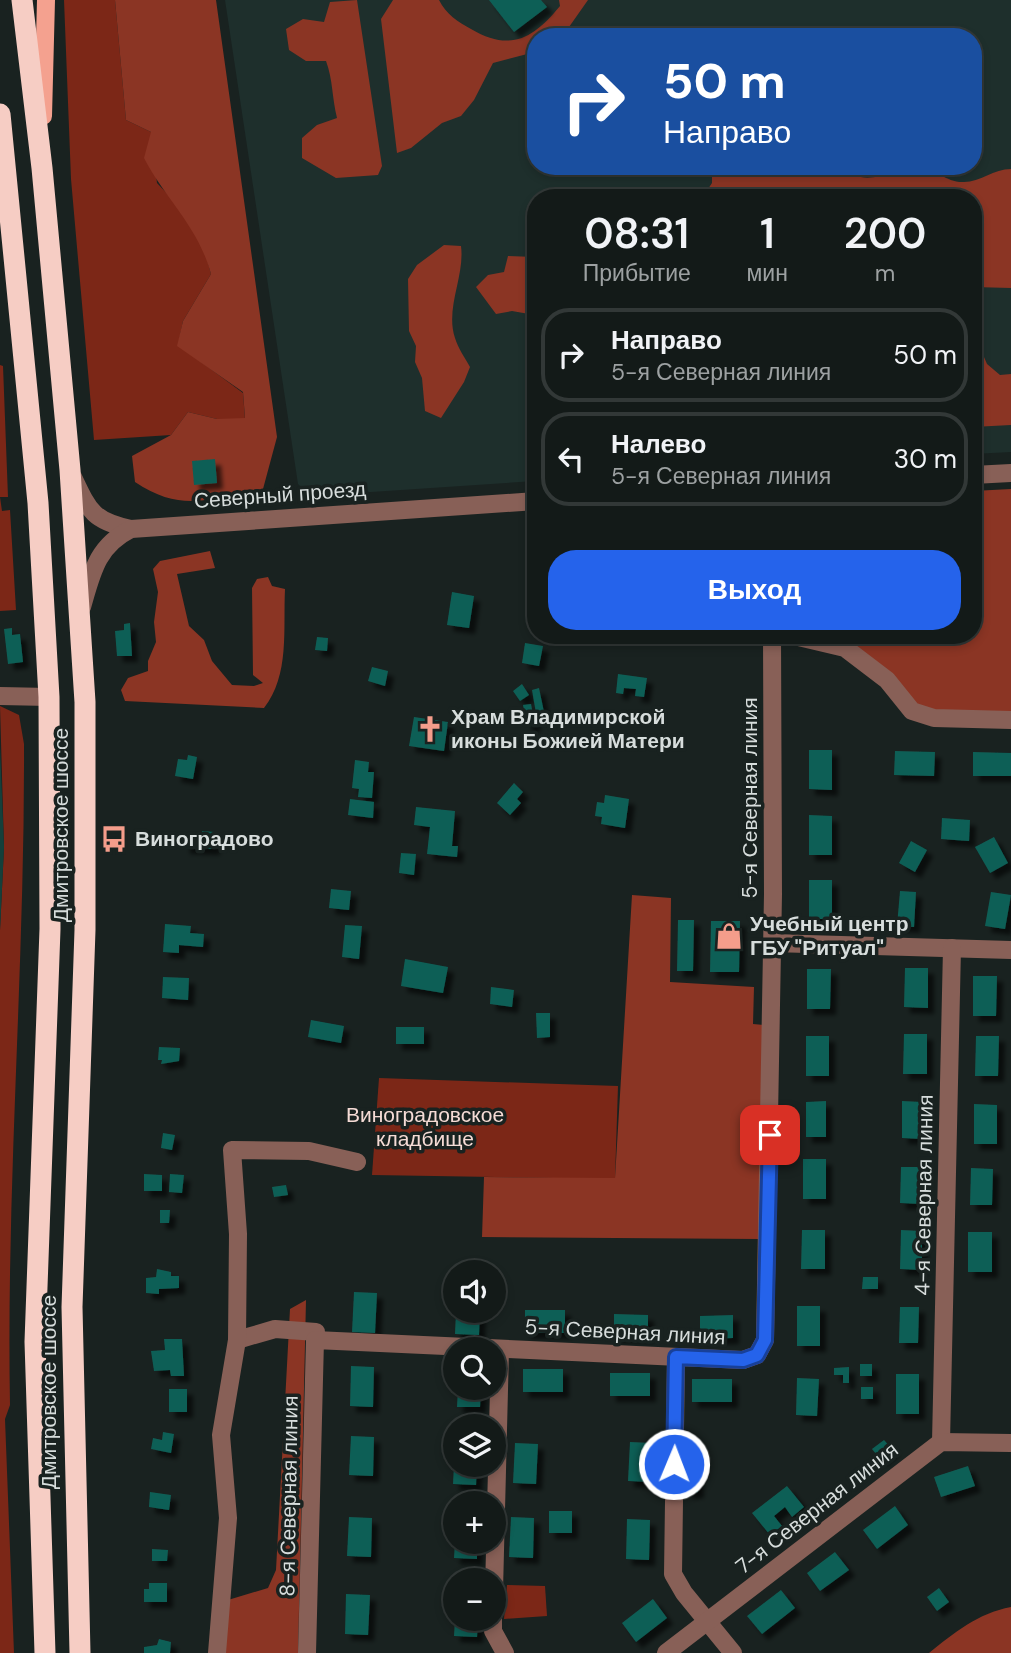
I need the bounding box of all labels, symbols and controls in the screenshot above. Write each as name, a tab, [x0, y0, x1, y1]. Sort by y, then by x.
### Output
text: 50 m	[663, 49, 786, 113]
icon: right	[548, 56, 639, 147]
text: Направо	[663, 111, 791, 153]
text: 08:31	[584, 206, 689, 261]
text: 1	[760, 206, 775, 261]
text: 200	[844, 206, 926, 261]
text: Прибытие	[583, 258, 691, 288]
text: мин	[747, 258, 788, 288]
text: m	[875, 258, 895, 288]
text: Направо	[611, 323, 722, 357]
icon: right	[552, 336, 590, 374]
text: 50 m	[893, 338, 957, 372]
text: 5-я Северная линия	[611, 357, 831, 387]
text: Налево	[611, 427, 706, 461]
icon: left	[552, 440, 590, 478]
text: 30 m	[894, 442, 957, 476]
text: 5-я Северная линия	[611, 461, 831, 491]
street label: Северный проезд	[193, 475, 367, 515]
button: Выход	[548, 550, 961, 630]
street label: 5-я Северная линия	[736, 697, 764, 899]
place label: Храм Владимирской иконы Божией Матери	[451, 703, 685, 755]
church icon: Храм Владимирской иконы Божией Матери	[415, 714, 445, 744]
street label: Дмитровское шоссе	[47, 728, 75, 922]
bus stop icon: Виноградово	[99, 824, 129, 854]
place label: Виноградово	[135, 825, 273, 853]
place label: Учебный центр ГБУ "Ритуал"	[750, 910, 908, 962]
shop icon: Учебный центр ГБУ "Ритуал"	[714, 921, 744, 951]
street label: 4-я Северная линия	[908, 1094, 940, 1296]
park label: Виноградовское кладбище	[346, 1101, 504, 1153]
pin	[740, 1105, 800, 1165]
icon: arrive	[751, 1116, 789, 1154]
map controls	[443, 1260, 506, 1631]
button: sound	[443, 1260, 506, 1323]
street label: Дмитровское шоссе	[35, 1295, 63, 1489]
street label: 5-я Северная линия	[524, 1313, 726, 1351]
button: search	[443, 1337, 506, 1400]
street label: 8-я Северная линия	[273, 1395, 305, 1597]
button: layers	[443, 1414, 506, 1477]
position arrow	[637, 1427, 711, 1501]
street label: 7-я Северная линия	[730, 1436, 904, 1580]
button: +	[443, 1491, 506, 1554]
button: −	[443, 1568, 506, 1631]

